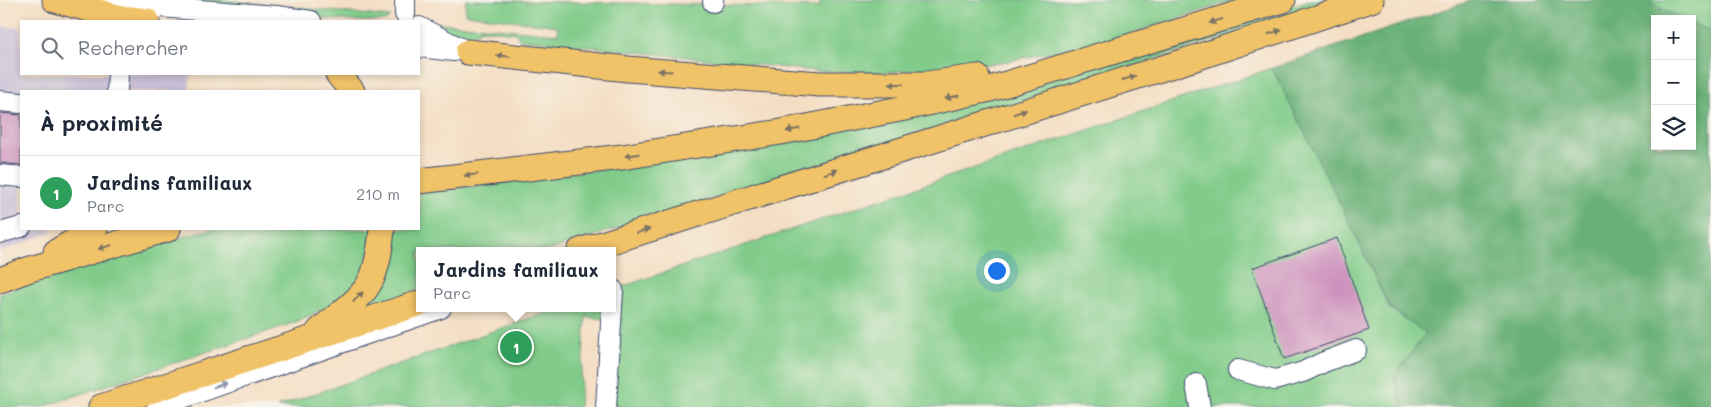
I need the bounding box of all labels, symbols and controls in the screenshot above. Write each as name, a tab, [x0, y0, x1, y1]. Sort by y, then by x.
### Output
map controls	[1651, 15, 1696, 150]
button: +	[1651, 15, 1696, 60]
one-way arrow	[1208, 17, 1223, 25]
search box	[20, 20, 420, 75]
one-way arrow	[1267, 27, 1282, 35]
icon: search	[38, 34, 66, 62]
text: Rechercher	[78, 35, 188, 60]
one-way arrow	[495, 52, 511, 60]
button: −	[1651, 60, 1696, 105]
one-way arrow	[656, 67, 672, 75]
one-way arrow	[1121, 74, 1136, 81]
one-way arrow	[888, 80, 904, 88]
one-way arrow	[943, 94, 959, 102]
button: layers	[1651, 105, 1696, 150]
one-way arrow	[1012, 108, 1027, 115]
text: À proximité	[40, 109, 163, 136]
one-way arrow	[785, 126, 800, 134]
one-way arrow	[624, 152, 640, 160]
one-way arrow	[824, 167, 839, 175]
text: Jardins familiaux	[87, 170, 252, 195]
one-way arrow	[462, 171, 478, 179]
text: 1	[52, 183, 60, 204]
text: 210 m	[356, 183, 400, 204]
text: Parc	[87, 195, 124, 216]
one-way arrow	[636, 226, 651, 234]
one-way arrow	[97, 244, 112, 252]
popup	[416, 247, 616, 312]
text: Jardins familiaux	[433, 257, 599, 282]
your location	[984, 258, 1010, 284]
text: Parc	[433, 282, 471, 303]
one-way arrow	[352, 292, 364, 304]
pin: 1	[500, 328, 532, 366]
one-way arrow	[212, 381, 227, 388]

